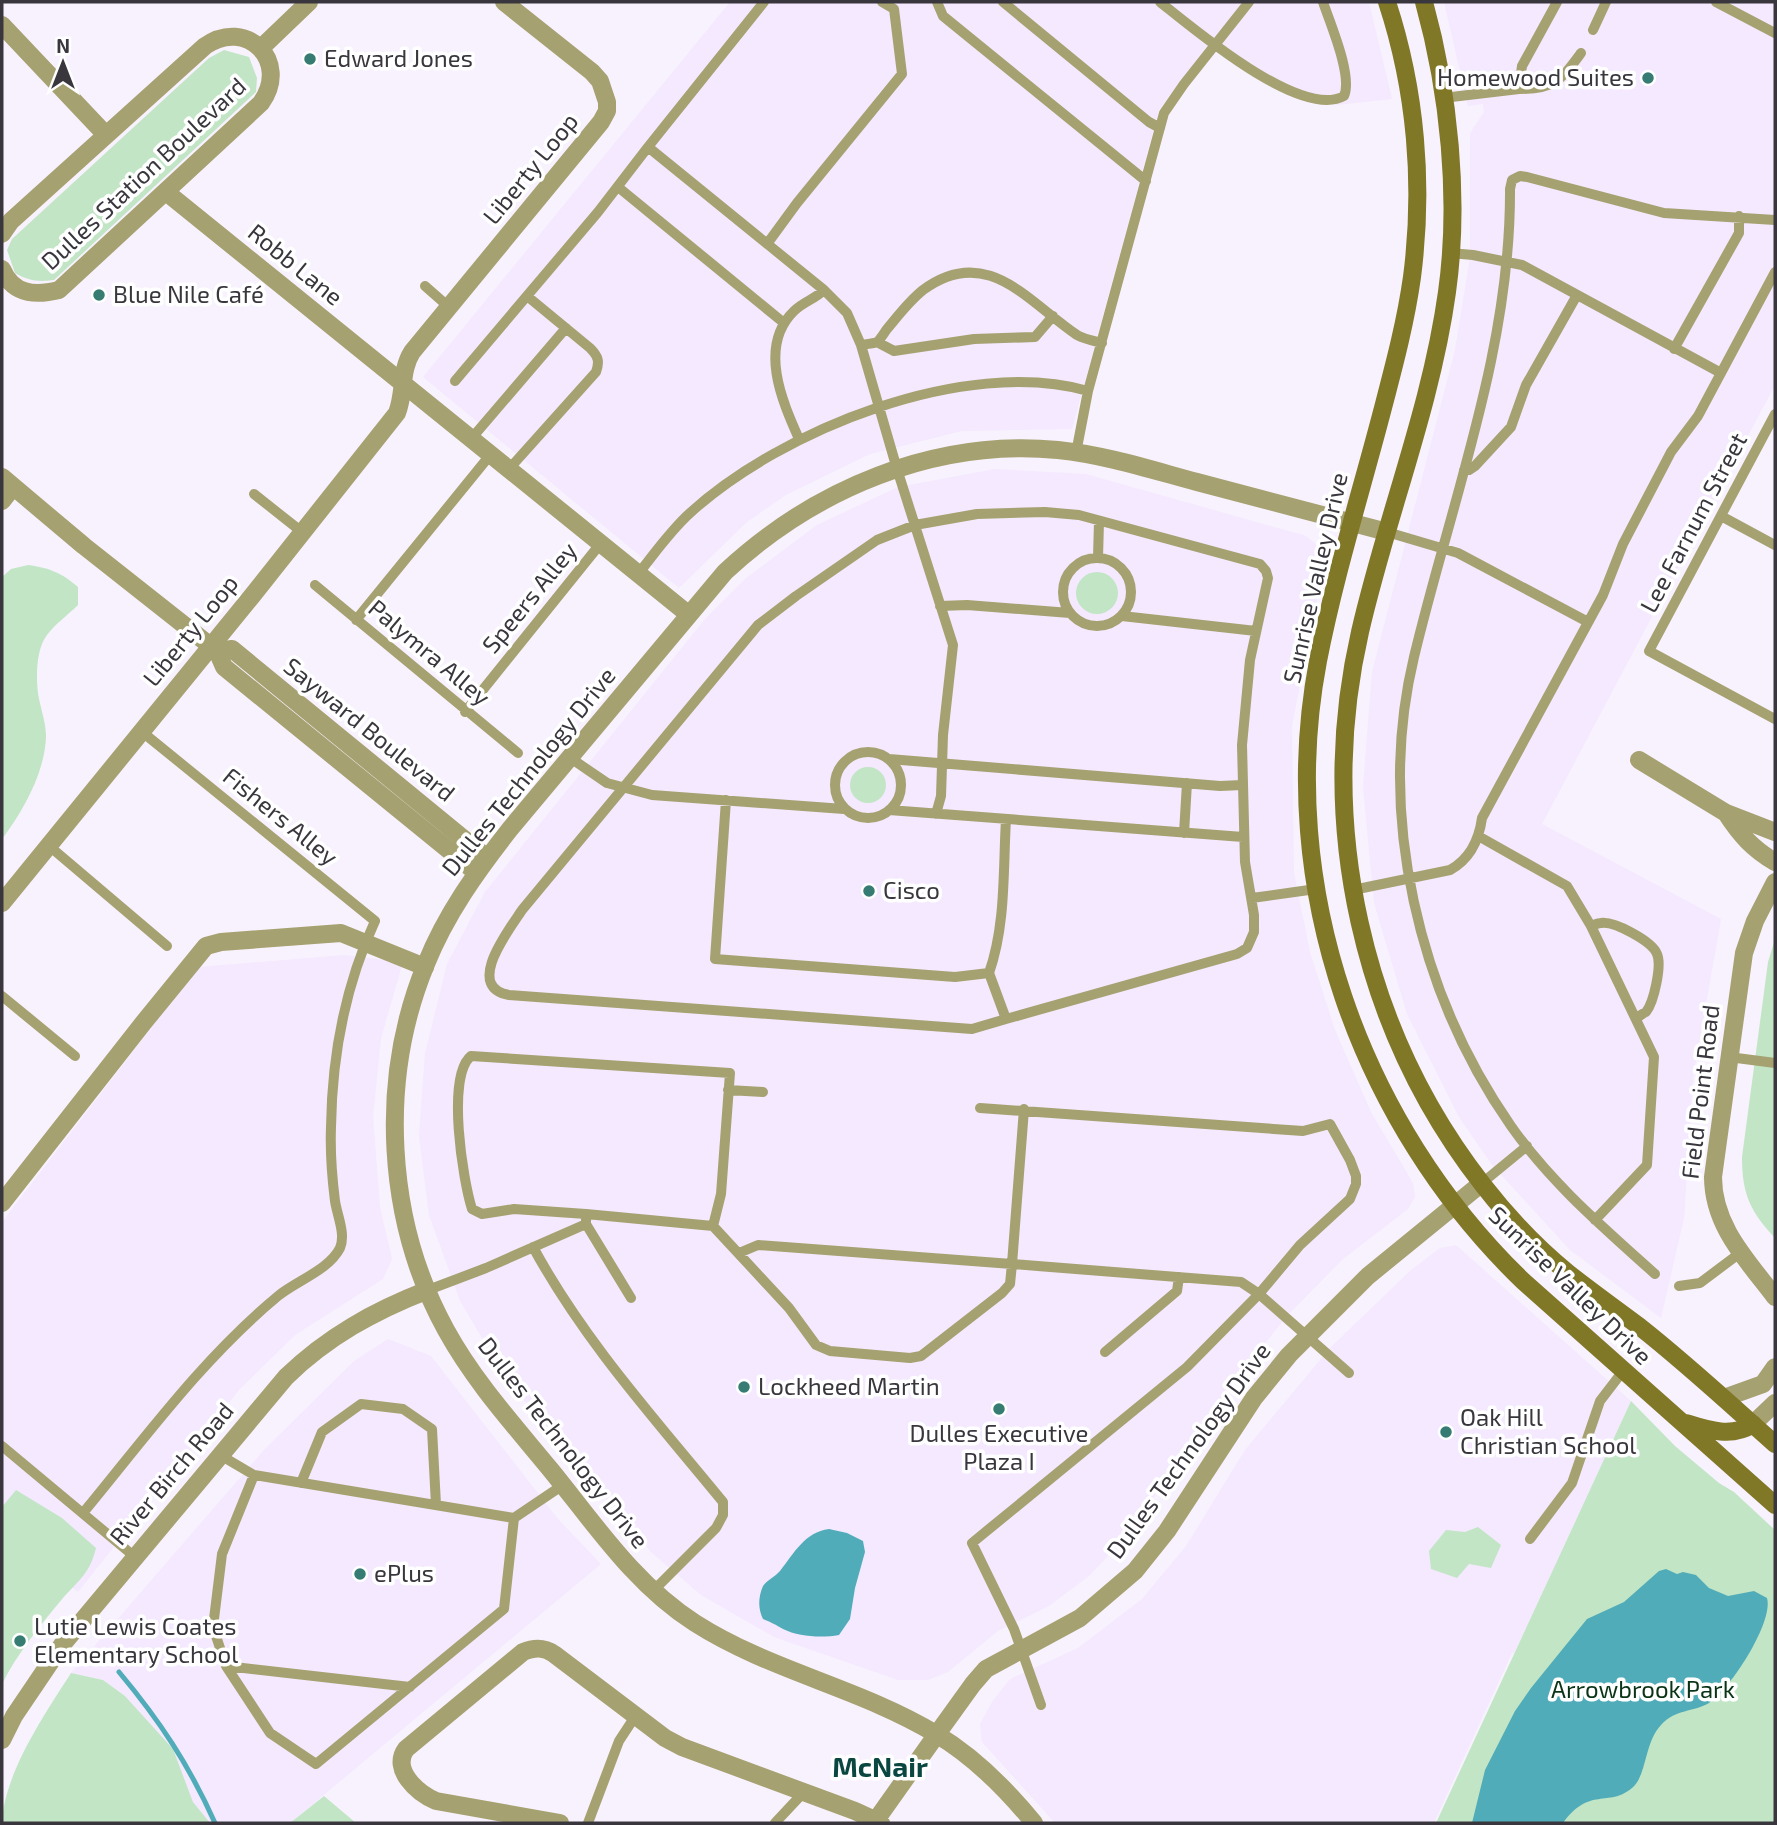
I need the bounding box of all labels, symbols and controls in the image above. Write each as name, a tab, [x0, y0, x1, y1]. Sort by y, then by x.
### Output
north arrow	[28, 28, 98, 98]
text: N	[56, 34, 70, 57]
place label: Edward Jones	[324, 43, 473, 72]
marker: Edward Jones	[302, 51, 318, 67]
place label: Homewood Suites	[1437, 62, 1634, 91]
marker: Homewood Suites	[1640, 70, 1656, 86]
street label: Dulles Station Boulevard	[35, 71, 251, 275]
street label: Liberty Loop	[476, 107, 583, 229]
street label: Robb Lane	[243, 217, 349, 311]
place label: Blue Nile Café	[113, 279, 264, 308]
marker: Blue Nile Café	[91, 287, 107, 303]
street label: Lee Farnum Street	[1633, 428, 1752, 617]
street label: Sunrise Valley Drive	[1276, 470, 1353, 686]
street label: Speers Alley	[475, 535, 583, 658]
street label: Liberty Loop	[136, 569, 243, 691]
street label: Palymra Alley	[363, 593, 497, 711]
street label: Sayward Boulevard	[279, 651, 461, 807]
street label: Dulles Technology Drive	[435, 661, 621, 881]
street label: Fishers Alley	[218, 761, 344, 871]
place label: Cisco	[883, 875, 940, 904]
marker: Cisco	[861, 883, 877, 899]
street label: Field Point Road	[1674, 1003, 1725, 1181]
street label: Sunrise Valley Drive	[1484, 1200, 1659, 1370]
street label: Dulles Technology Drive	[473, 1331, 656, 1553]
street label: Dulles Technology Drive	[1100, 1336, 1276, 1564]
place label: Lockheed Martin	[758, 1371, 940, 1400]
marker: Lockheed Martin	[736, 1379, 752, 1395]
street label: River Birch Road	[103, 1396, 239, 1550]
marker: Dulles Executive Plaza I	[991, 1401, 1007, 1417]
place label: Oak Hill Christian School	[1460, 1402, 1637, 1459]
place label: Dulles Executive Plaza I	[909, 1418, 1089, 1475]
marker: Oak Hill Christian School	[1438, 1424, 1454, 1440]
place label: ePlus	[374, 1558, 434, 1587]
marker: ePlus	[352, 1566, 368, 1582]
place label: Lutie Lewis Coates Elementary School	[34, 1611, 238, 1668]
marker: Lutie Lewis Coates Elementary School	[12, 1633, 28, 1649]
park label: Arrowbrook Park	[1551, 1674, 1735, 1703]
district label: McNair	[832, 1749, 928, 1783]

